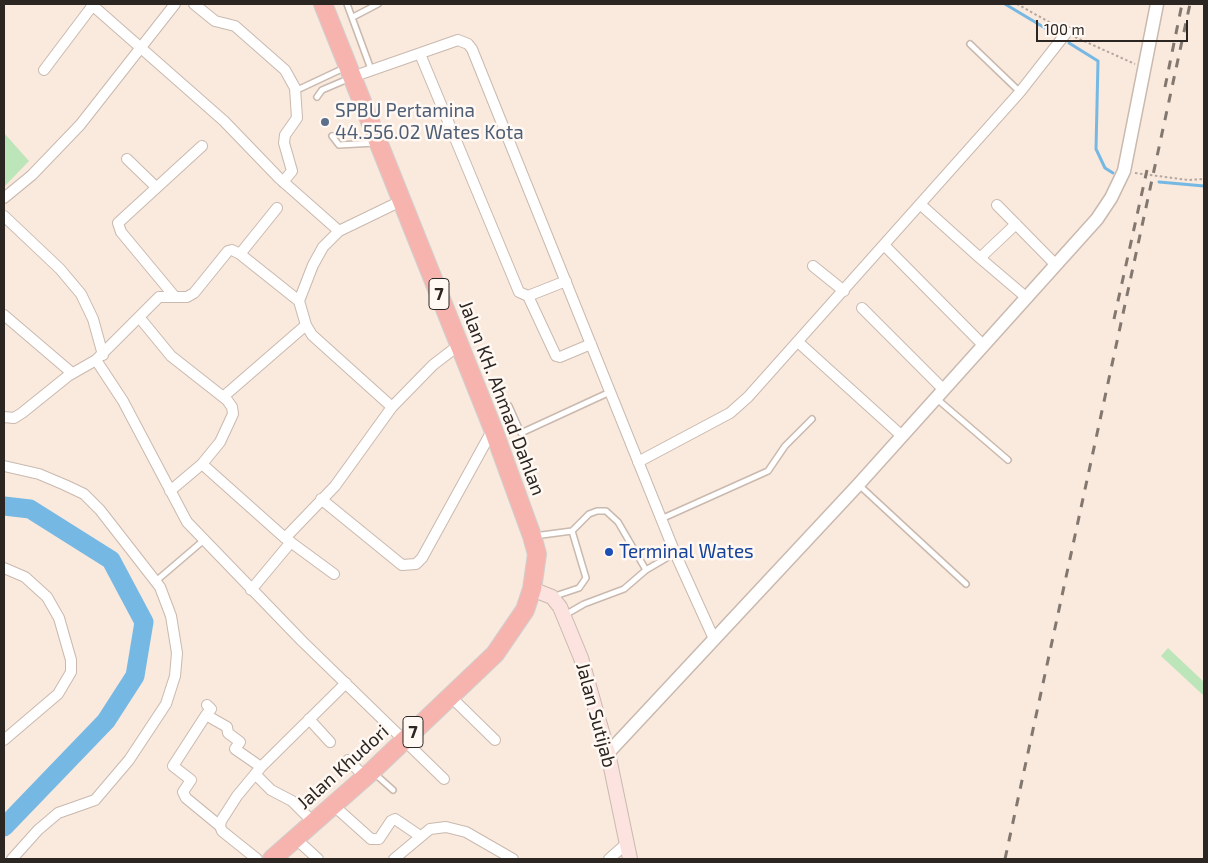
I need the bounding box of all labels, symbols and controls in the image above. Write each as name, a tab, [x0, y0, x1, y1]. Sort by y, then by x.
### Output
scale bar	[1038, 10, 1190, 42]
text: 100 m	[1044, 20, 1085, 38]
place label: SPBU Pertamina 44.556.02 Wates Kota	[335, 100, 524, 144]
marker: SPBU Pertamina 44.556.02 Wates Kota	[319, 116, 331, 128]
road number: 7	[429, 278, 449, 310]
street label: Jalan KH. Ahmad Dahlan	[454, 297, 550, 499]
place label: Terminal Wates	[619, 541, 754, 563]
marker: Terminal Wates	[603, 546, 615, 558]
street label: Jalan Sutijab	[571, 660, 621, 770]
road number: 7	[403, 716, 423, 748]
street label: Jalan Khudori	[293, 720, 393, 814]

